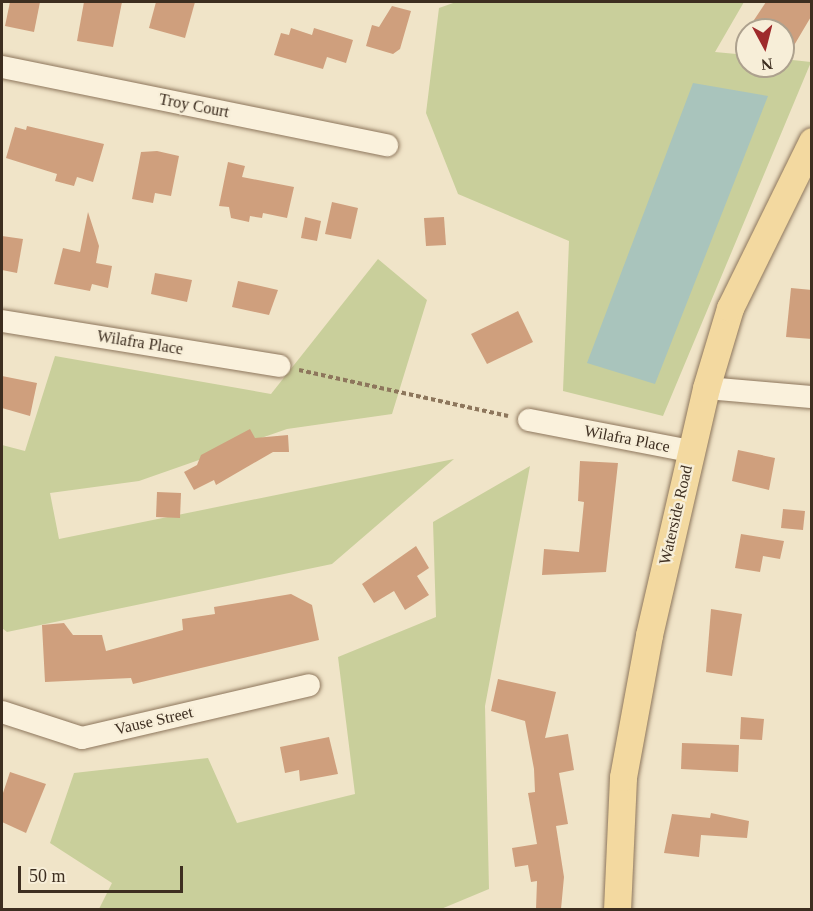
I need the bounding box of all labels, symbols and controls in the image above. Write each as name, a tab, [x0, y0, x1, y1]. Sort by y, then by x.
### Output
north arrow	[735, 18, 795, 78]
text: N	[760, 55, 774, 74]
street label: Troy Court	[157, 90, 231, 122]
street label: Wilafra Place	[96, 327, 184, 359]
street label: Wilafra Place	[583, 421, 671, 457]
street label: Waterside Road	[655, 463, 697, 567]
street label: Vause Street	[113, 703, 195, 739]
scale bar	[21, 854, 186, 892]
text: 50 m	[29, 866, 66, 886]

